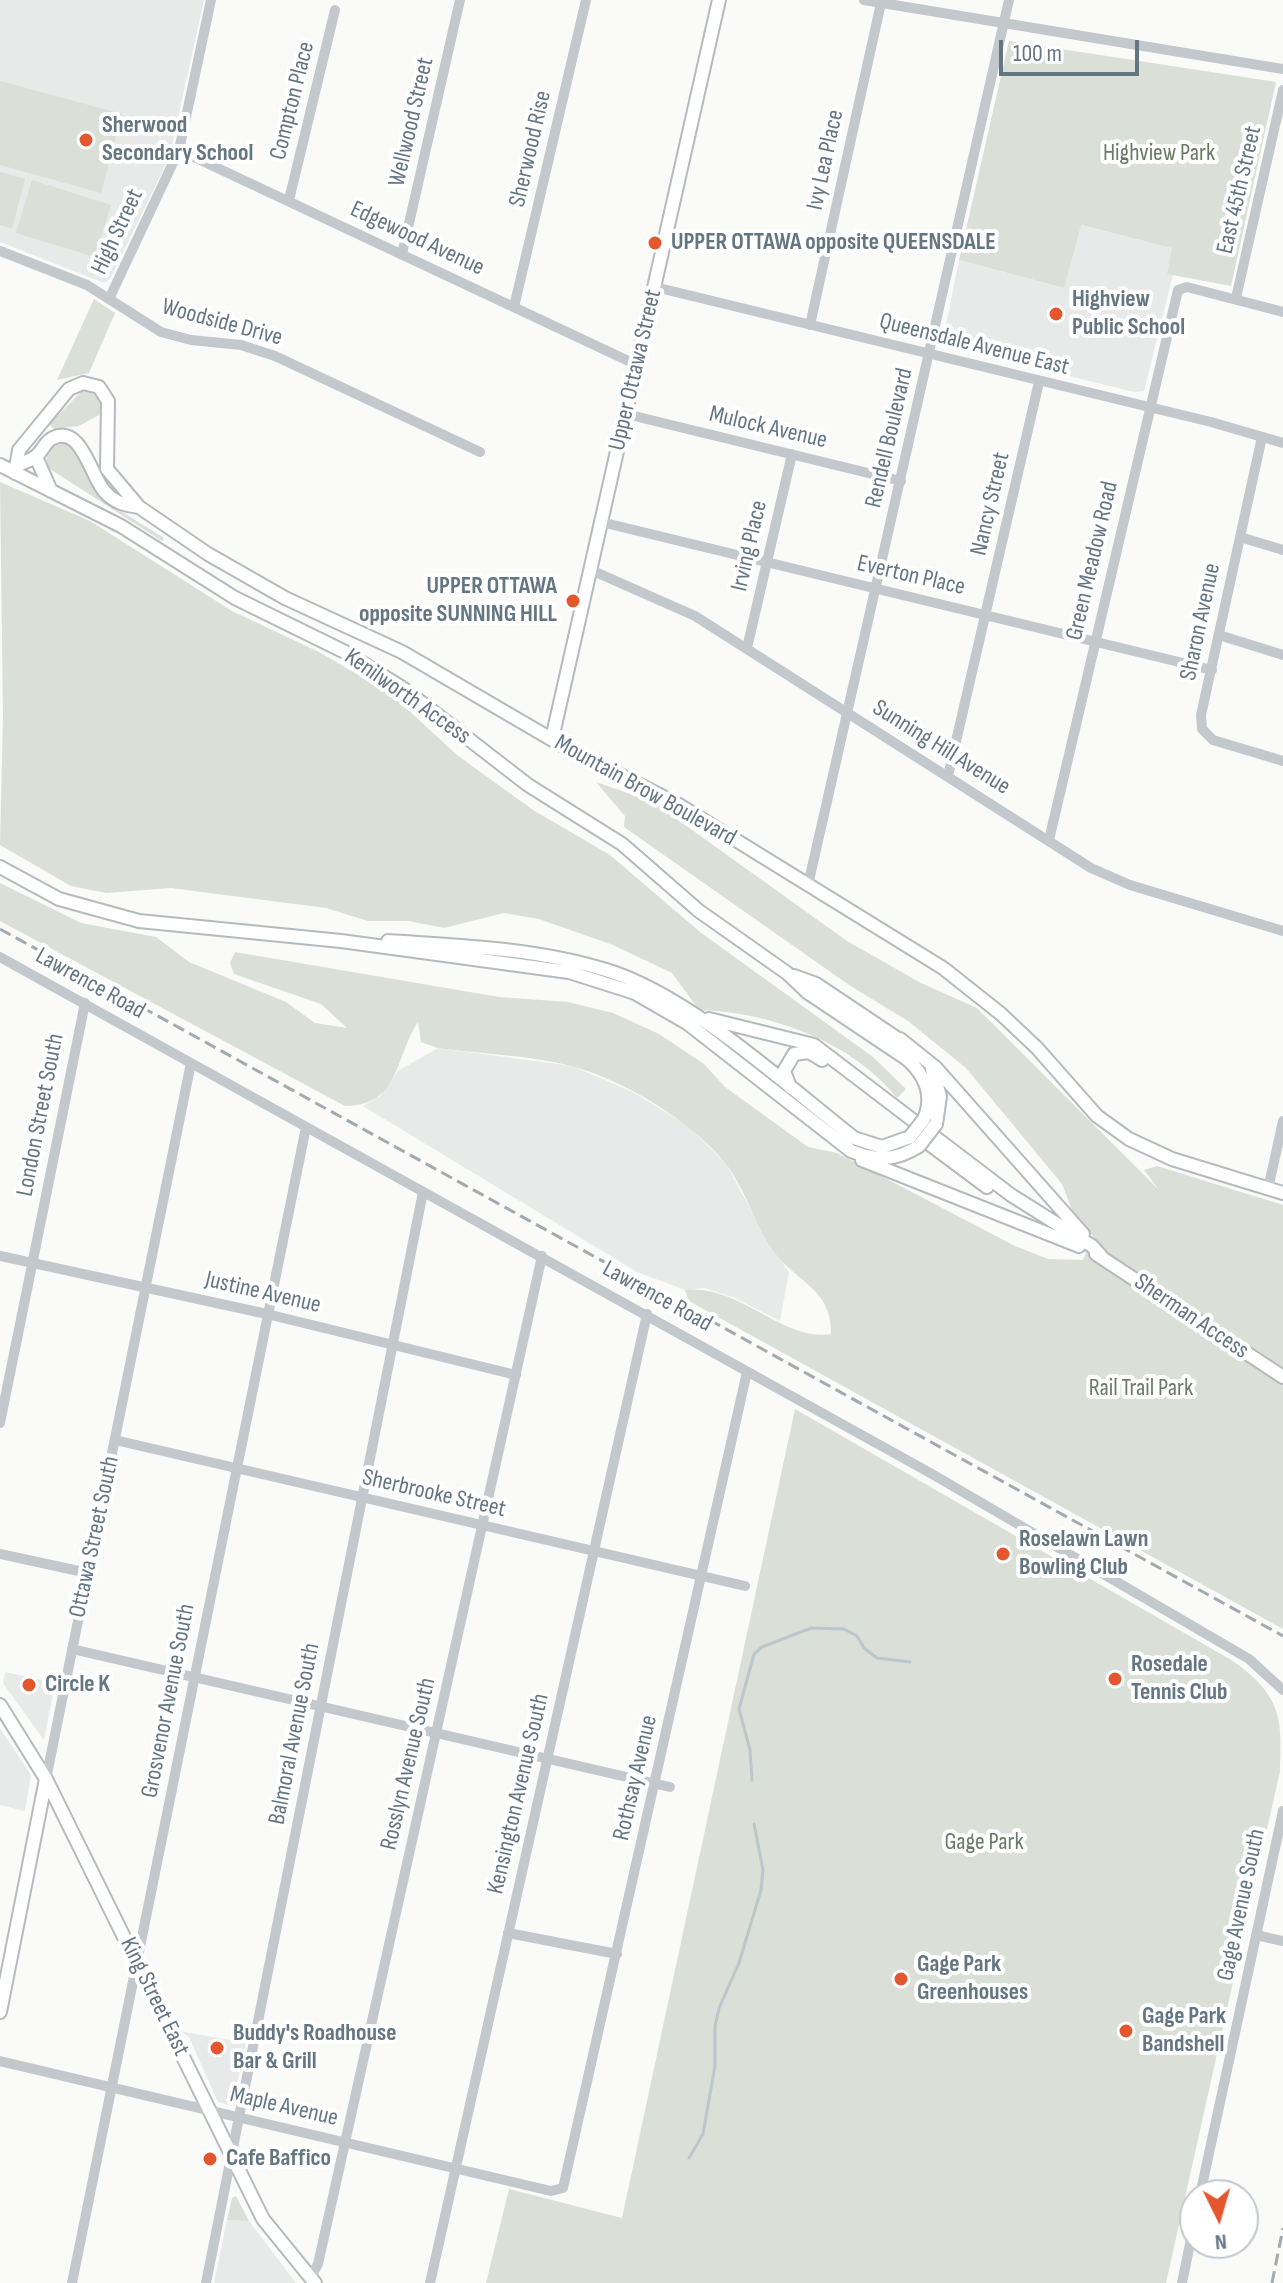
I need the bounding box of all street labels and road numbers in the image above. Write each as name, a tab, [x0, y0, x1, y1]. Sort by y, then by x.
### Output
street label: Compton Place	[264, 39, 322, 163]
street label: Wellwood Street	[383, 55, 441, 189]
street label: Sherwood Rise	[504, 88, 558, 210]
street label: Ivy Lea Place	[801, 107, 851, 213]
street label: East 45th Street	[1211, 123, 1269, 257]
street label: High Street	[86, 185, 150, 279]
street label: Edgewood Avenue	[345, 195, 489, 283]
street label: Upper Ottawa Street	[603, 287, 669, 453]
street label: Woodside Drive	[159, 293, 285, 353]
street label: Queensdale Avenue East	[876, 308, 1072, 382]
street label: Rendell Boulevard	[860, 365, 920, 511]
street label: Mulock Avenue	[706, 400, 830, 456]
street label: Nancy Street	[965, 450, 1017, 558]
street label: Green Meadow Road	[1061, 479, 1125, 643]
street label: Irving Place	[726, 498, 774, 594]
street label: Everton Place	[854, 550, 968, 602]
street label: Sharon Avenue	[1175, 561, 1227, 683]
street label: Kenilworth Access	[338, 643, 476, 751]
street label: Sunning Hill Avenue	[867, 694, 1015, 802]
street label: Mountain Brow Boulevard	[549, 729, 741, 853]
street label: Lawrence Road	[30, 942, 150, 1026]
street label: London Street South	[11, 1031, 71, 1199]
street label: Lawrence Road	[597, 1255, 717, 1339]
street label: Justine Avenue	[202, 1266, 324, 1320]
street label: Sherman Access	[1128, 1268, 1254, 1366]
street label: Ottawa Street South	[64, 1454, 126, 1620]
street label: Sherbrooke Street	[359, 1464, 509, 1524]
street label: Grosvenor Avenue South	[136, 1602, 202, 1800]
street label: Balmoral Avenue South	[263, 1641, 327, 1827]
street label: Rosslyn Avenue South	[375, 1675, 443, 1853]
street label: Kensington Avenue South	[482, 1691, 556, 1897]
street label: Rothsay Avenue	[608, 1713, 664, 1843]
street label: Gage Avenue South	[1212, 1826, 1272, 1984]
street label: King Street East	[113, 1933, 195, 2061]
street label: Maple Avenue	[227, 2081, 341, 2133]

